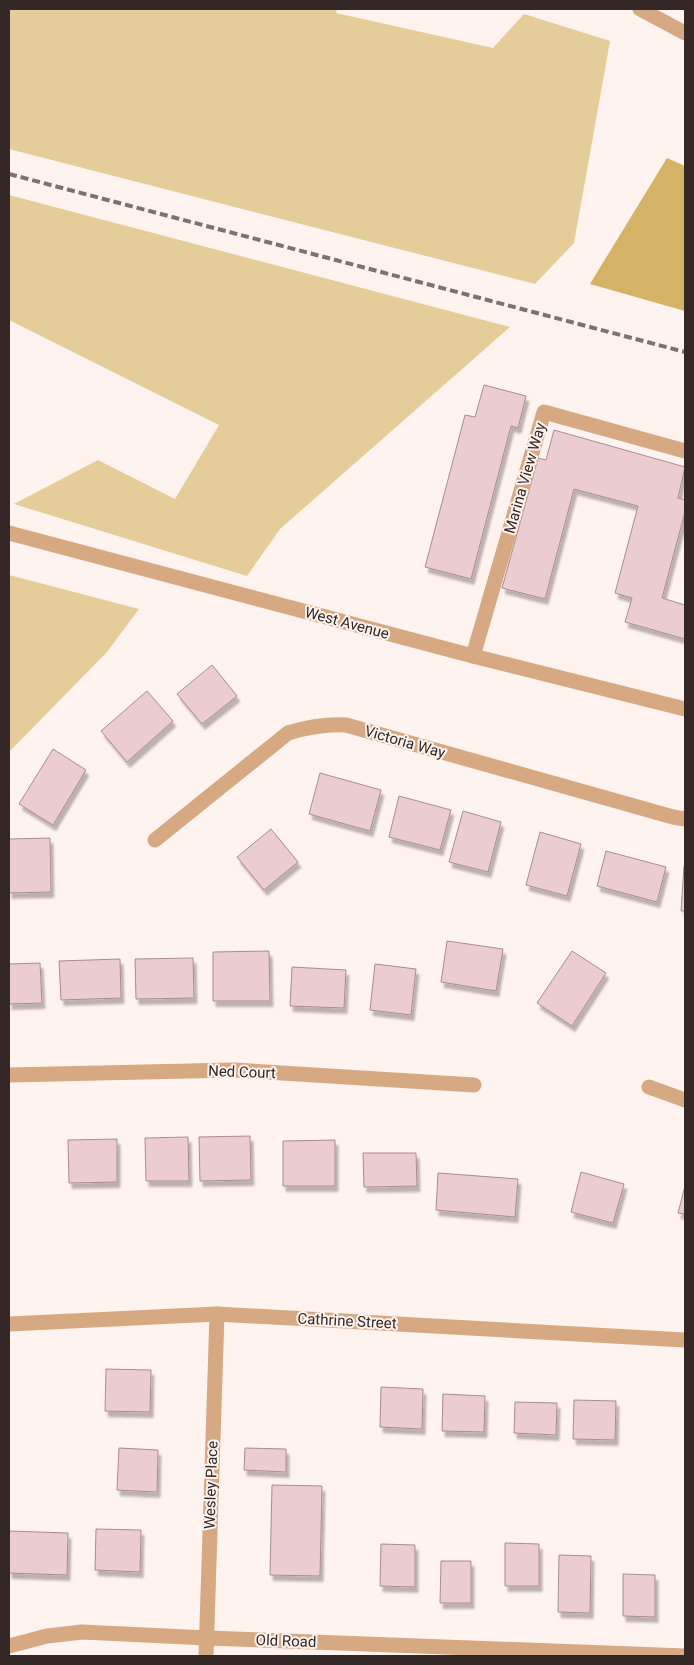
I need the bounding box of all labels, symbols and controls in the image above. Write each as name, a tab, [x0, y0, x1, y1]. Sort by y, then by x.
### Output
street label: Marina View Way	[501, 420, 549, 536]
street label: West Avenue	[303, 603, 391, 643]
street label: Victoria Way	[363, 722, 447, 762]
street label: Ned Court	[208, 1062, 276, 1082]
street label: Cathrine Street	[297, 1309, 397, 1333]
street label: Wesley Place	[200, 1441, 222, 1529]
street label: Old Road	[255, 1631, 317, 1651]

